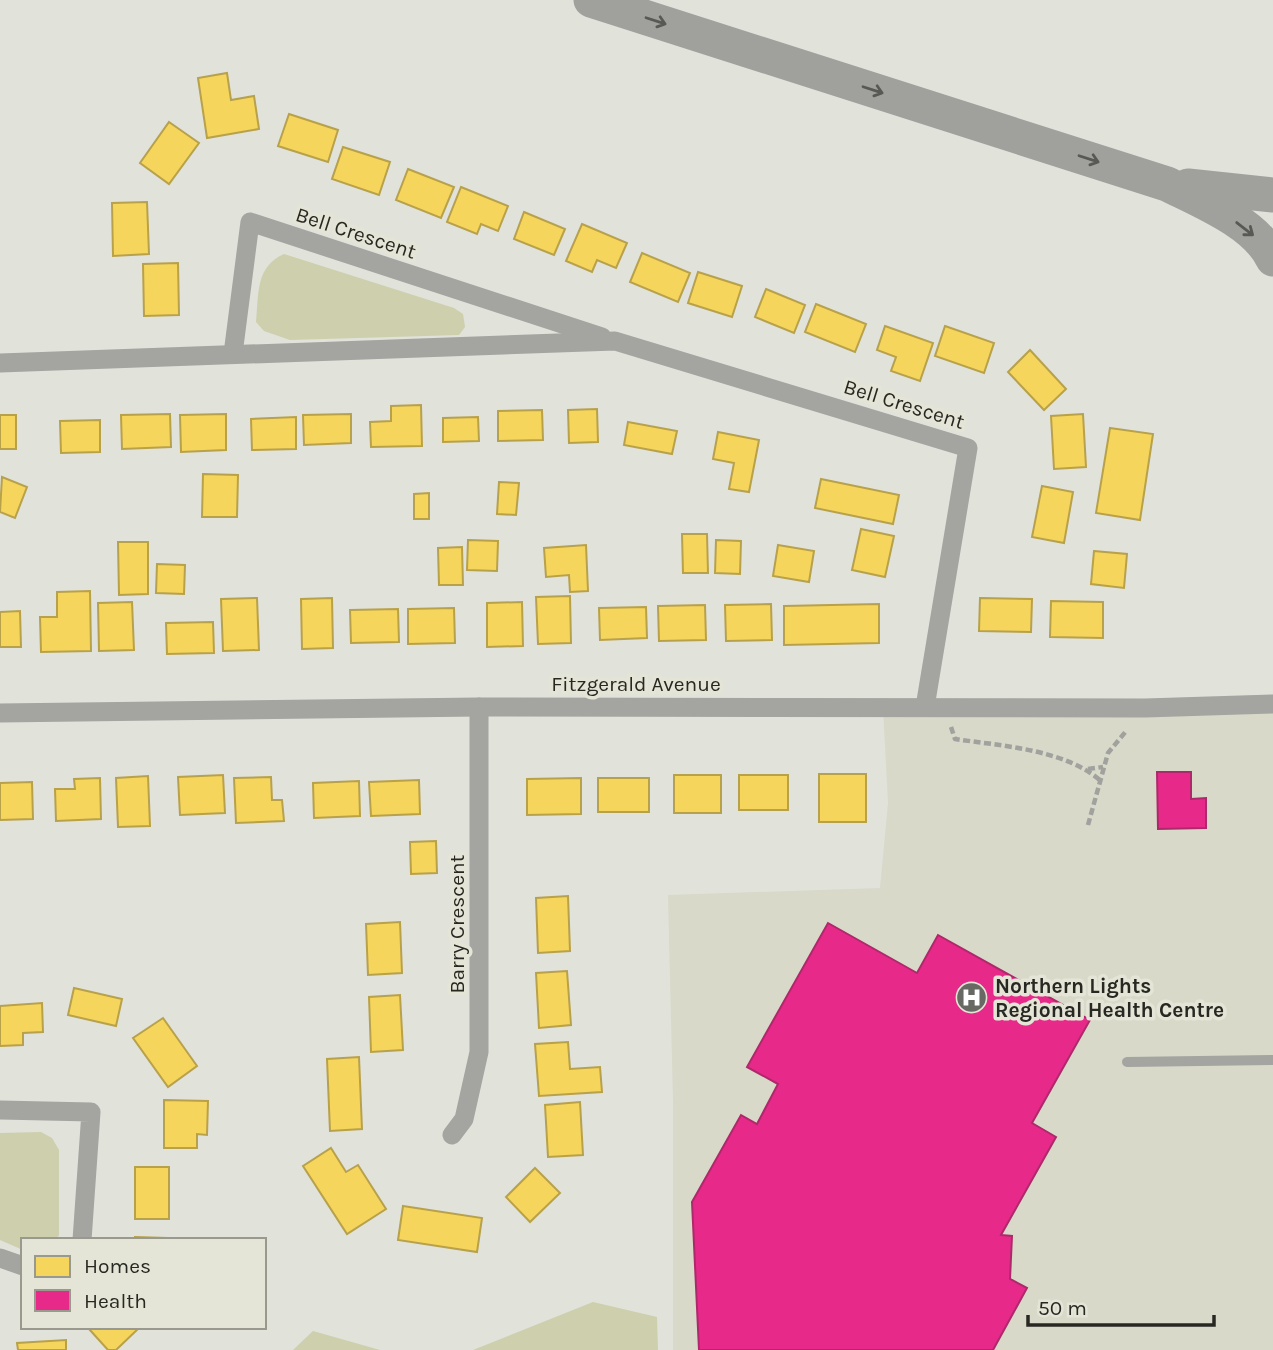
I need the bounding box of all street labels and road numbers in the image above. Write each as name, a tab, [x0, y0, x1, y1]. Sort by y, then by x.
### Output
street label: Bell Crescent	[293, 202, 419, 264]
street label: Bell Crescent	[841, 374, 967, 434]
street label: Fitzgerald Avenue	[551, 672, 721, 696]
street label: Barry Crescent	[445, 854, 469, 994]

